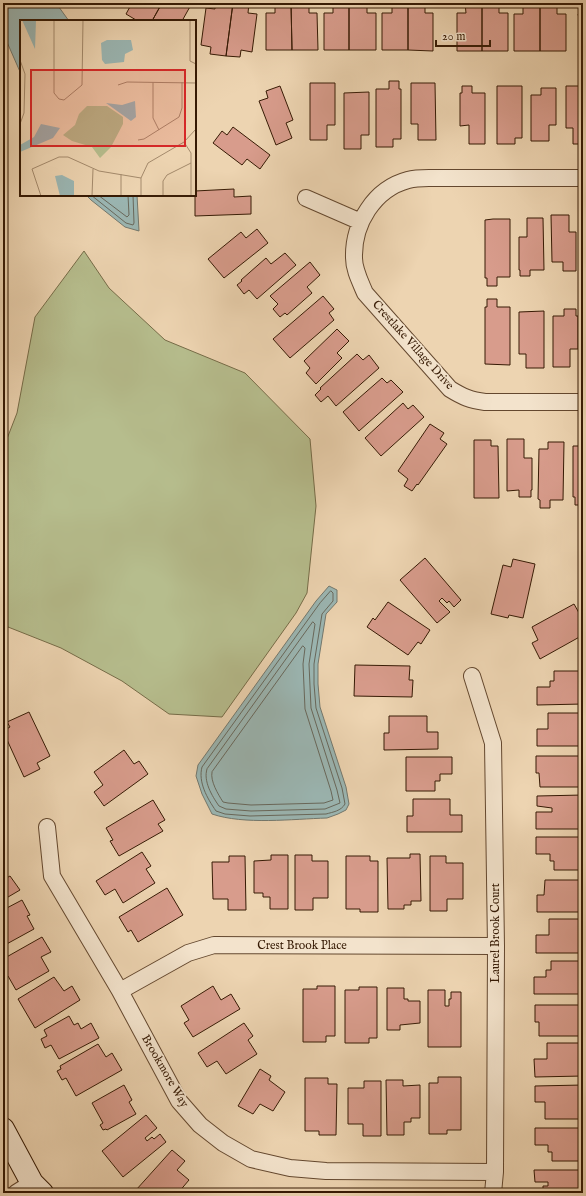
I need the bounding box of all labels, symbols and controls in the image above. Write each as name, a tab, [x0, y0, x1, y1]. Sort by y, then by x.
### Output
inset map	[20, 20, 196, 196]
scale bar	[436, 22, 490, 48]
text: 20 m	[442, 29, 465, 44]
street label: Crestlake Village Drive	[369, 297, 457, 393]
street label: Laurel Brook Court	[488, 883, 503, 983]
street label: Crest Brook Place	[257, 938, 347, 953]
street label: Brookmore Way	[138, 1032, 192, 1110]

